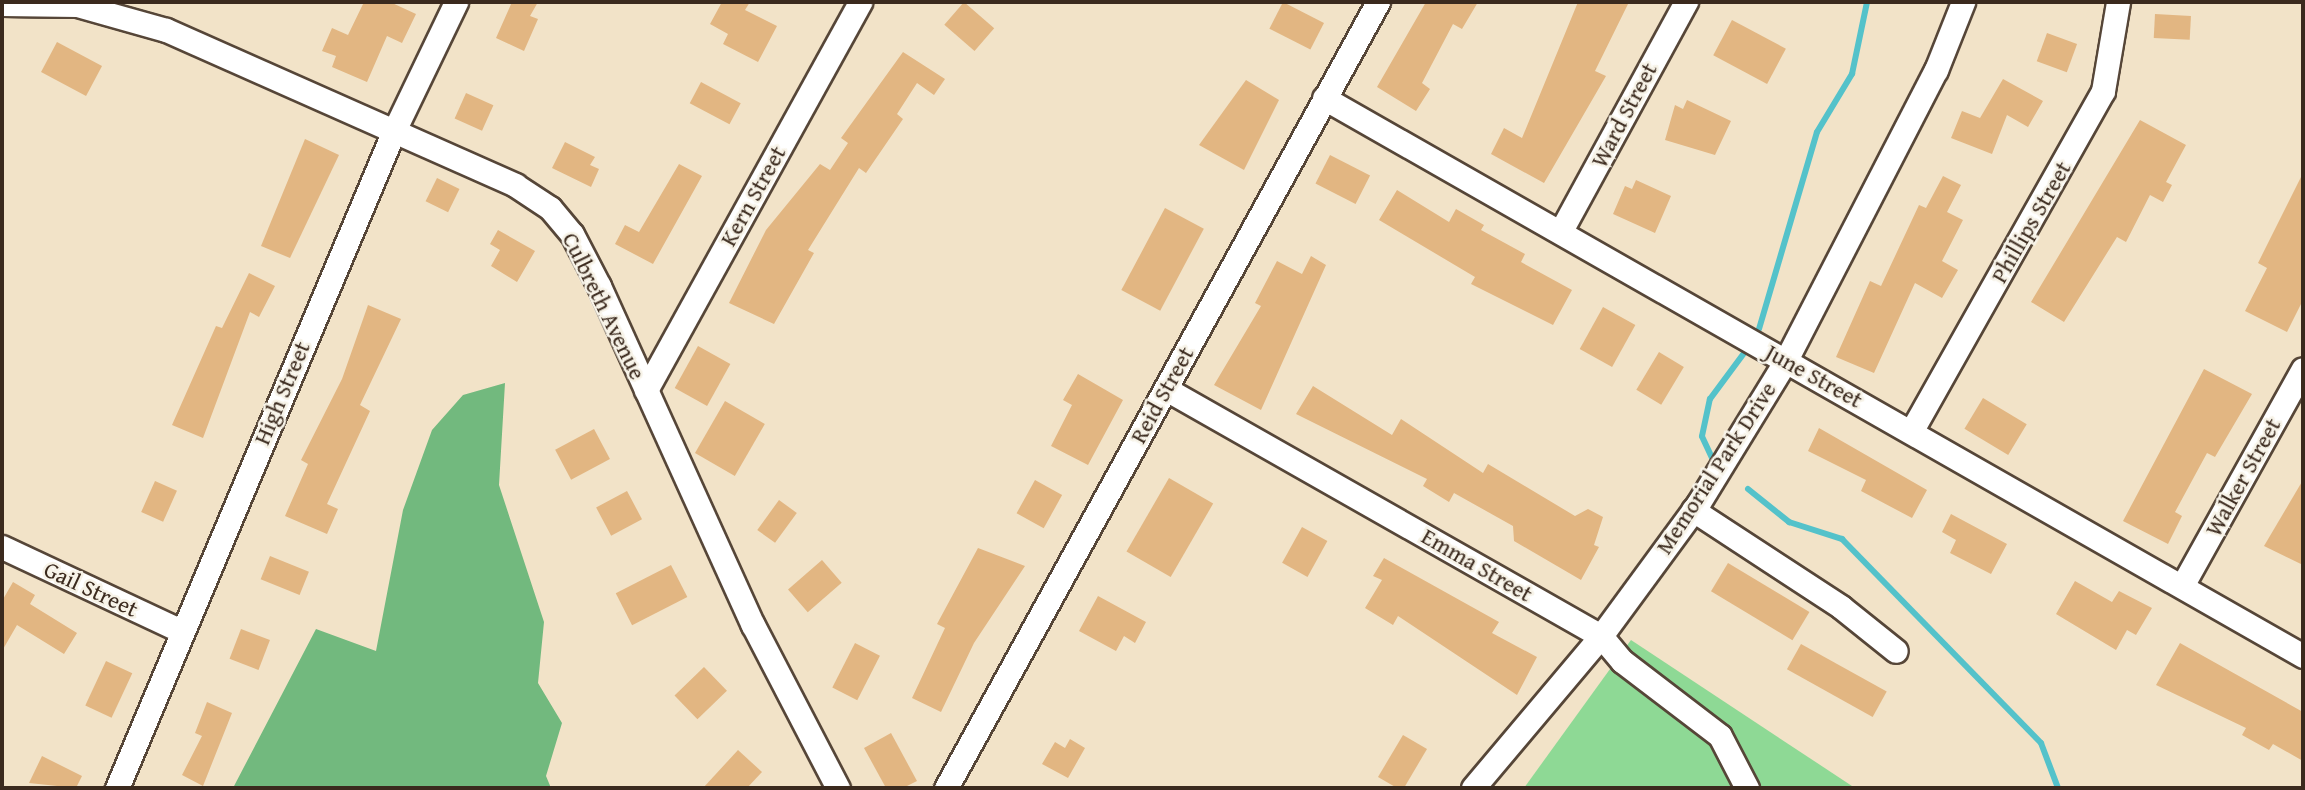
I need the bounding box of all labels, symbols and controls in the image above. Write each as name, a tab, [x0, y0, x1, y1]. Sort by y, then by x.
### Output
street label: Ward Street	[1585, 58, 1663, 172]
street label: Kern Street	[714, 141, 792, 251]
street label: Phillips Street	[1985, 156, 2077, 288]
street label: Culbreth Avenue	[557, 228, 651, 384]
street label: High Street	[248, 337, 316, 449]
street label: June Street	[1761, 338, 1867, 414]
street label: Reid Street	[1124, 342, 1200, 448]
street label: Memorial Park Drive	[1650, 377, 1782, 559]
street label: Walker Street	[2199, 413, 2287, 541]
street label: Emma Street	[1417, 522, 1537, 608]
street label: Gail Street	[40, 555, 142, 623]

